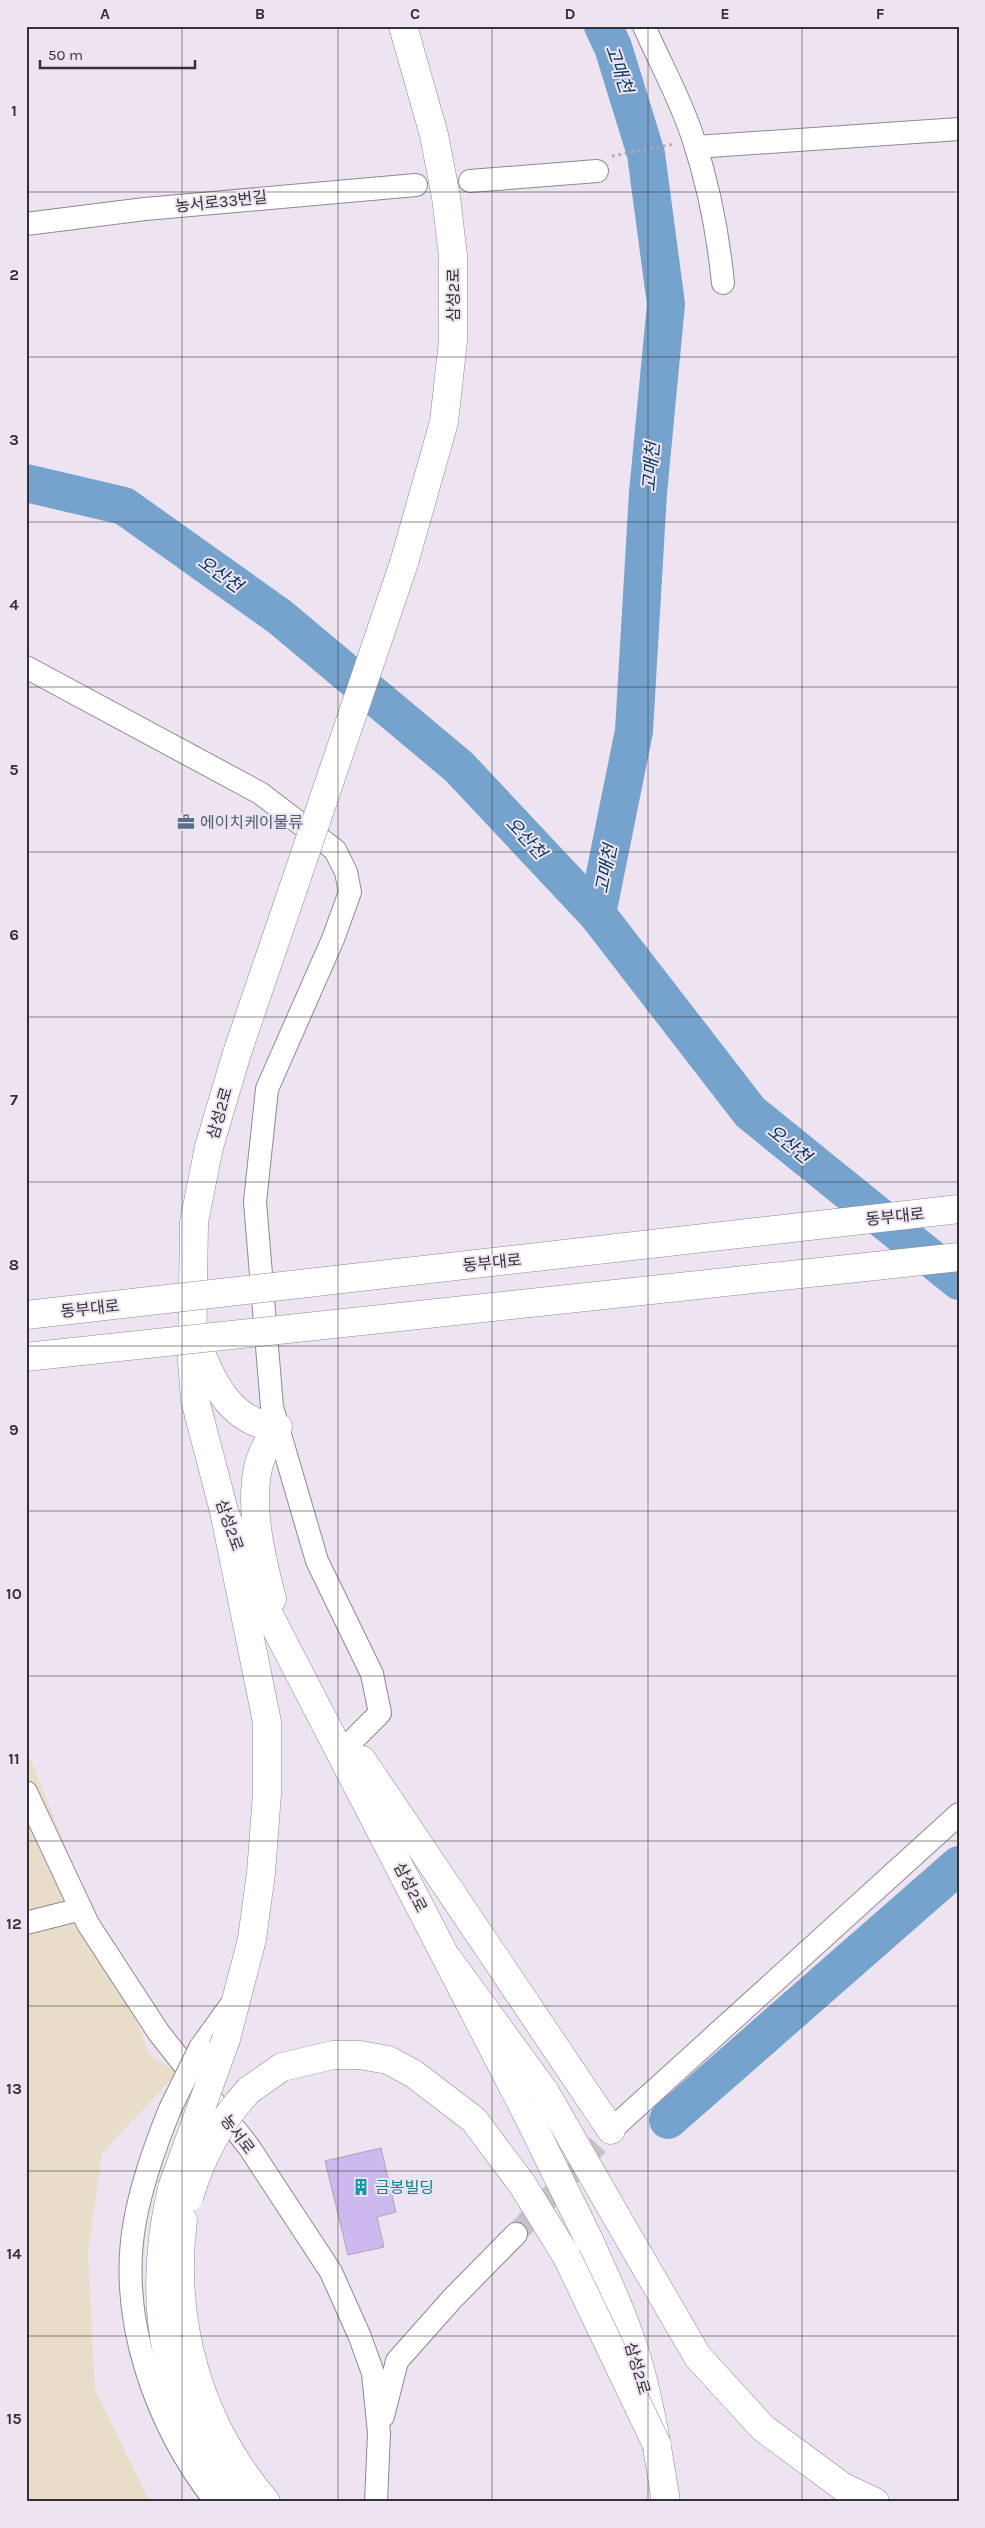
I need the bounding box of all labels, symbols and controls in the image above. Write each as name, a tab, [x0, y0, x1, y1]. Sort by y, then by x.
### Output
text: A	[100, 4, 110, 23]
text: B	[255, 4, 265, 23]
text: C	[410, 4, 420, 23]
text: D	[565, 4, 576, 23]
text: E	[720, 4, 730, 23]
text: F	[876, 4, 885, 23]
scale bar	[40, 38, 195, 70]
water label: 고매천	[601, 42, 638, 98]
text: 50 m	[48, 46, 83, 64]
text: 1	[11, 101, 17, 120]
street label: 농서로33번길	[174, 187, 268, 216]
text: 2	[9, 265, 19, 284]
street label: 삼성2로	[444, 268, 463, 322]
text: 3	[9, 430, 19, 449]
water label: 고매천	[638, 439, 664, 493]
water label: 오산천	[193, 551, 249, 599]
text: 4	[9, 595, 19, 614]
text: 5	[9, 760, 19, 779]
office icon: 에이치케이물류	[176, 812, 196, 832]
water label: 오산천	[501, 812, 553, 865]
place label: 에이치케이물류	[200, 813, 303, 832]
water label: 고매천	[590, 840, 622, 895]
text: 6	[9, 925, 19, 944]
street label: 삼성2로	[203, 1085, 236, 1141]
text: 7	[10, 1090, 18, 1109]
water label: 오산천	[763, 1120, 817, 1170]
street label: 동부대로	[865, 1204, 926, 1229]
street label: 동부대로	[462, 1250, 523, 1275]
text: 8	[9, 1255, 19, 1274]
street label: 동부대로	[60, 1296, 121, 1321]
text: 9	[9, 1420, 19, 1439]
street label: 삼성2로	[212, 1497, 247, 1554]
text: 10	[6, 1584, 22, 1603]
text: 11	[8, 1749, 20, 1768]
street label: 삼성2로	[390, 1859, 431, 1916]
text: 12	[6, 1914, 22, 1933]
text: 13	[6, 2079, 22, 2098]
street label: 농서로	[217, 2111, 259, 2158]
building icon: 금봉빌딩	[351, 2177, 371, 2197]
place label: 금봉빌딩	[375, 2178, 434, 2197]
text: 14	[6, 2244, 22, 2263]
street label: 삼성2로	[621, 2340, 654, 2397]
text: 15	[6, 2409, 22, 2428]

